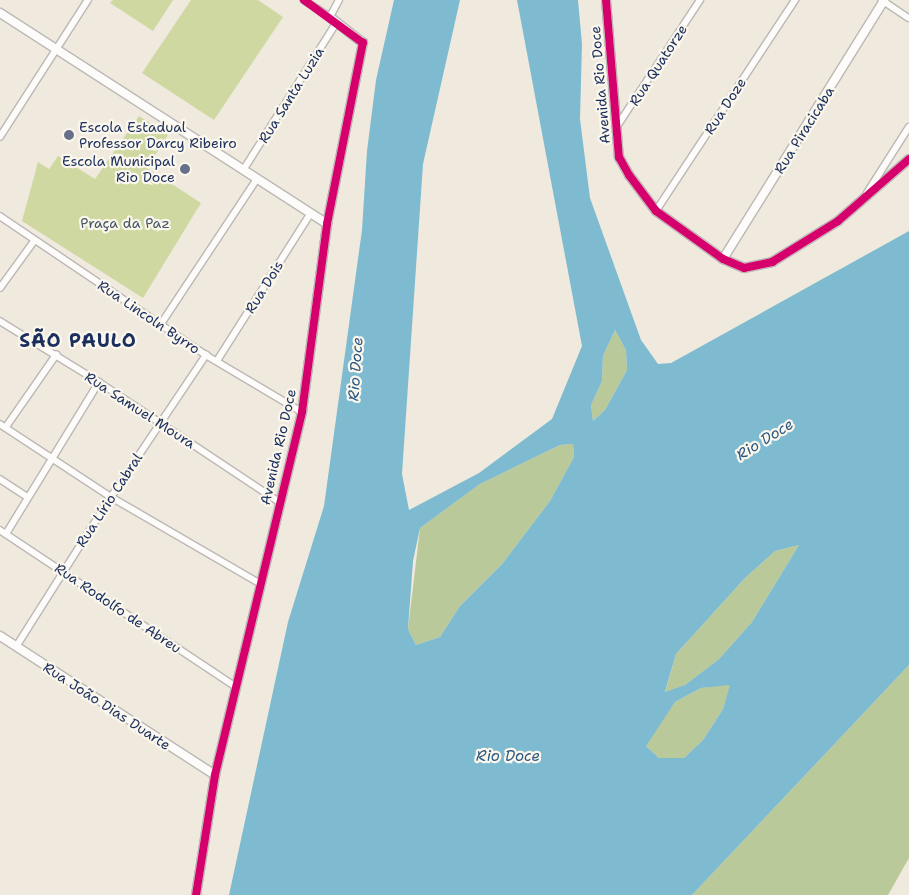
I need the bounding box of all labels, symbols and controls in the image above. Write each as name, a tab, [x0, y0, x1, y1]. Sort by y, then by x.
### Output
street label: Rua Quatorze	[626, 21, 690, 109]
street label: Avenida Rio Doce	[586, 25, 614, 145]
street label: Rua Santa Luzia	[255, 44, 327, 146]
street label: Rua Doze	[701, 75, 749, 137]
street label: Rua Piracicaba	[770, 83, 838, 177]
place label: Escola Estadual Professor Darcy Ribeiro	[79, 119, 237, 152]
marker: Escola Estadual Professor Darcy Ribeiro	[63, 129, 75, 141]
place label: Escola Municipal Rio Doce	[62, 153, 175, 186]
marker: Escola Municipal Rio Doce	[179, 163, 191, 175]
park label: Praça da Paz	[80, 215, 170, 231]
street label: Rua Dois	[241, 258, 287, 316]
street label: Rua Lincoln Byrro	[95, 277, 203, 357]
district label: SÃO PAULO	[18, 330, 138, 352]
water label: Rio Doce	[345, 337, 367, 401]
street label: Rua Samuel Moura	[82, 368, 198, 452]
street label: Avenida Rio Doce	[256, 387, 300, 507]
water label: Rio Doce	[733, 415, 797, 465]
street label: Rua Lírio Cabral	[72, 450, 146, 550]
street label: Rua Rodolfo de Abreu	[52, 559, 184, 657]
street label: Rua João Dias Duarte	[40, 659, 174, 753]
water label: Rio Doce	[476, 748, 540, 766]

